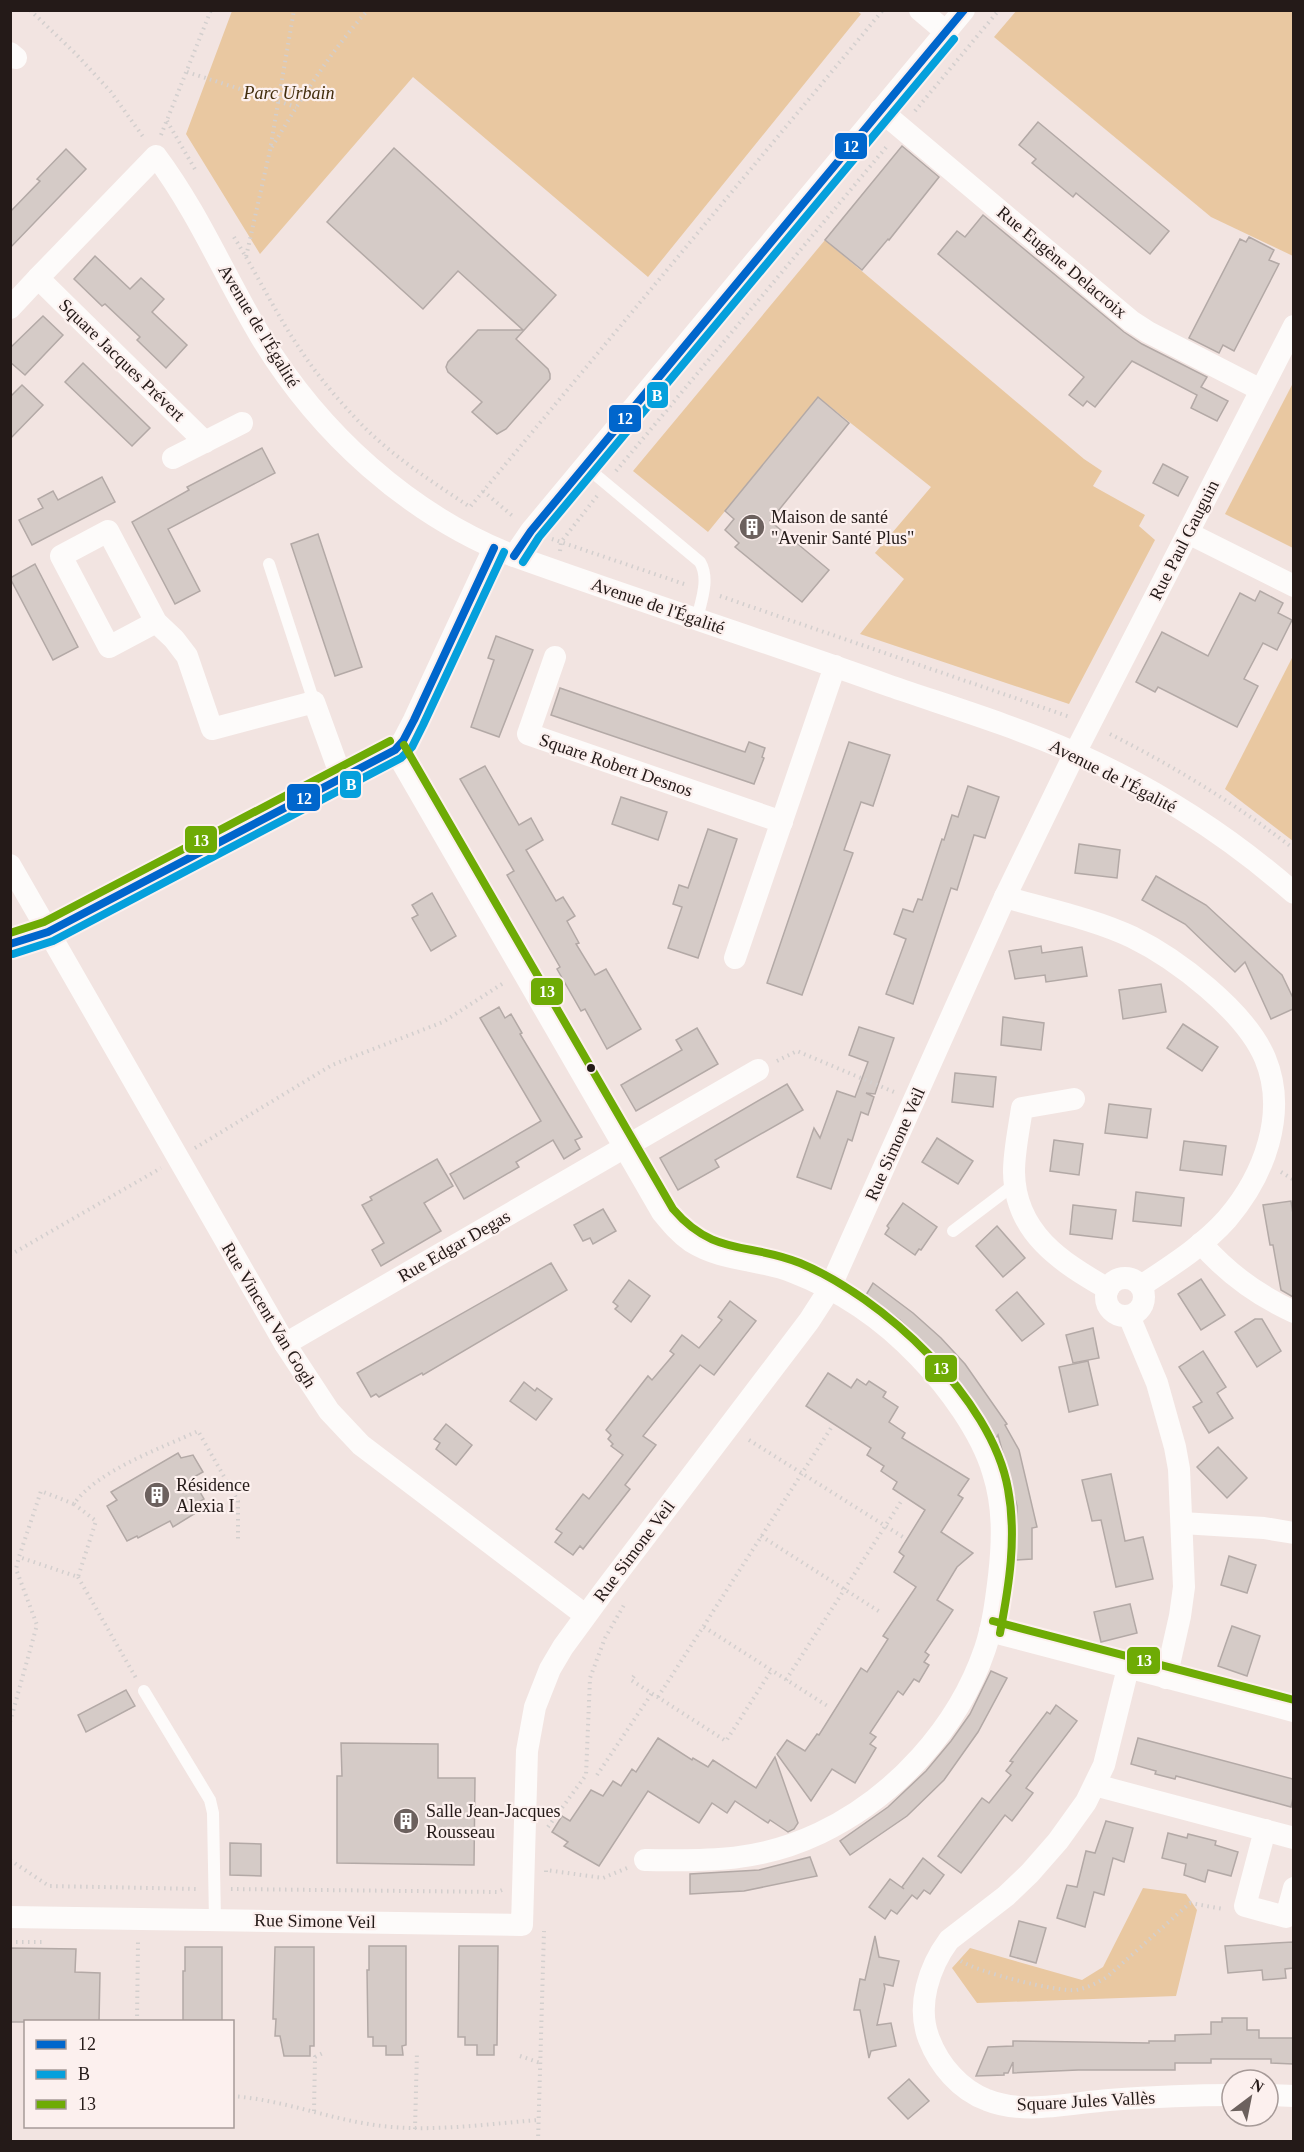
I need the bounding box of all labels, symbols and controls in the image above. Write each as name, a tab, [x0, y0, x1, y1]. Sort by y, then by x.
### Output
park label: Parc Urbain	[243, 83, 334, 103]
line badge: 12	[834, 132, 868, 160]
text: 12	[843, 138, 859, 155]
street label: Rue Eugène Delacroix	[993, 202, 1131, 322]
street label: Avenue de l'Égalité	[214, 260, 304, 391]
street label: Square Jacques Prévert	[55, 295, 189, 425]
line badge: B	[646, 381, 669, 409]
text: B	[652, 387, 663, 404]
line badge: 12	[608, 404, 642, 433]
text: 12	[617, 410, 633, 427]
street label: Rue Paul Gauguin	[1145, 477, 1223, 603]
place label: Maison de santé "Avenir Santé Plus"	[771, 507, 914, 548]
building icon: Maison de santé "Avenir Santé Plus"	[737, 512, 767, 542]
street label: Avenue de l'Égalité	[589, 573, 728, 638]
street label: Square Robert Desnos	[537, 729, 695, 801]
street label: Avenue de l'Égalité	[1046, 734, 1180, 817]
line badge: B	[339, 770, 362, 799]
text: B	[346, 776, 357, 793]
line badge: 12	[286, 783, 321, 812]
text: 12	[296, 790, 312, 807]
line badge: 13	[184, 825, 218, 854]
text: 13	[193, 832, 209, 849]
line badge: 13	[530, 977, 564, 1006]
text: 13	[539, 983, 555, 1000]
unlabelled marker	[585, 1062, 597, 1074]
street label: Rue Simone Veil	[861, 1084, 929, 1204]
street label: Rue Edgar Degas	[394, 1206, 514, 1286]
street label: Rue Vincent Van Gogh	[218, 1239, 320, 1391]
line badge: 13	[924, 1354, 958, 1383]
text: 13	[933, 1360, 949, 1377]
place label: Résidence Alexia I	[176, 1475, 250, 1516]
building icon: Résidence Alexia I	[142, 1480, 172, 1510]
street label: Rue Simone Veil	[589, 1496, 679, 1606]
line badge: 13	[1126, 1646, 1161, 1675]
text: 13	[1136, 1652, 1152, 1669]
place label: Salle Jean-Jacques Rousseau	[426, 1801, 560, 1842]
building icon: Salle Jean-Jacques Rousseau	[391, 1806, 421, 1836]
street label: Rue Simone Veil	[254, 1910, 376, 1932]
legend	[24, 2020, 234, 2128]
text: 12	[78, 2034, 96, 2054]
text: B	[78, 2064, 90, 2084]
north arrow	[1220, 2068, 1280, 2128]
text: N	[1248, 2075, 1267, 2096]
street label: Square Jules Vallès	[1016, 2087, 1156, 2115]
text: 13	[78, 2094, 96, 2114]

